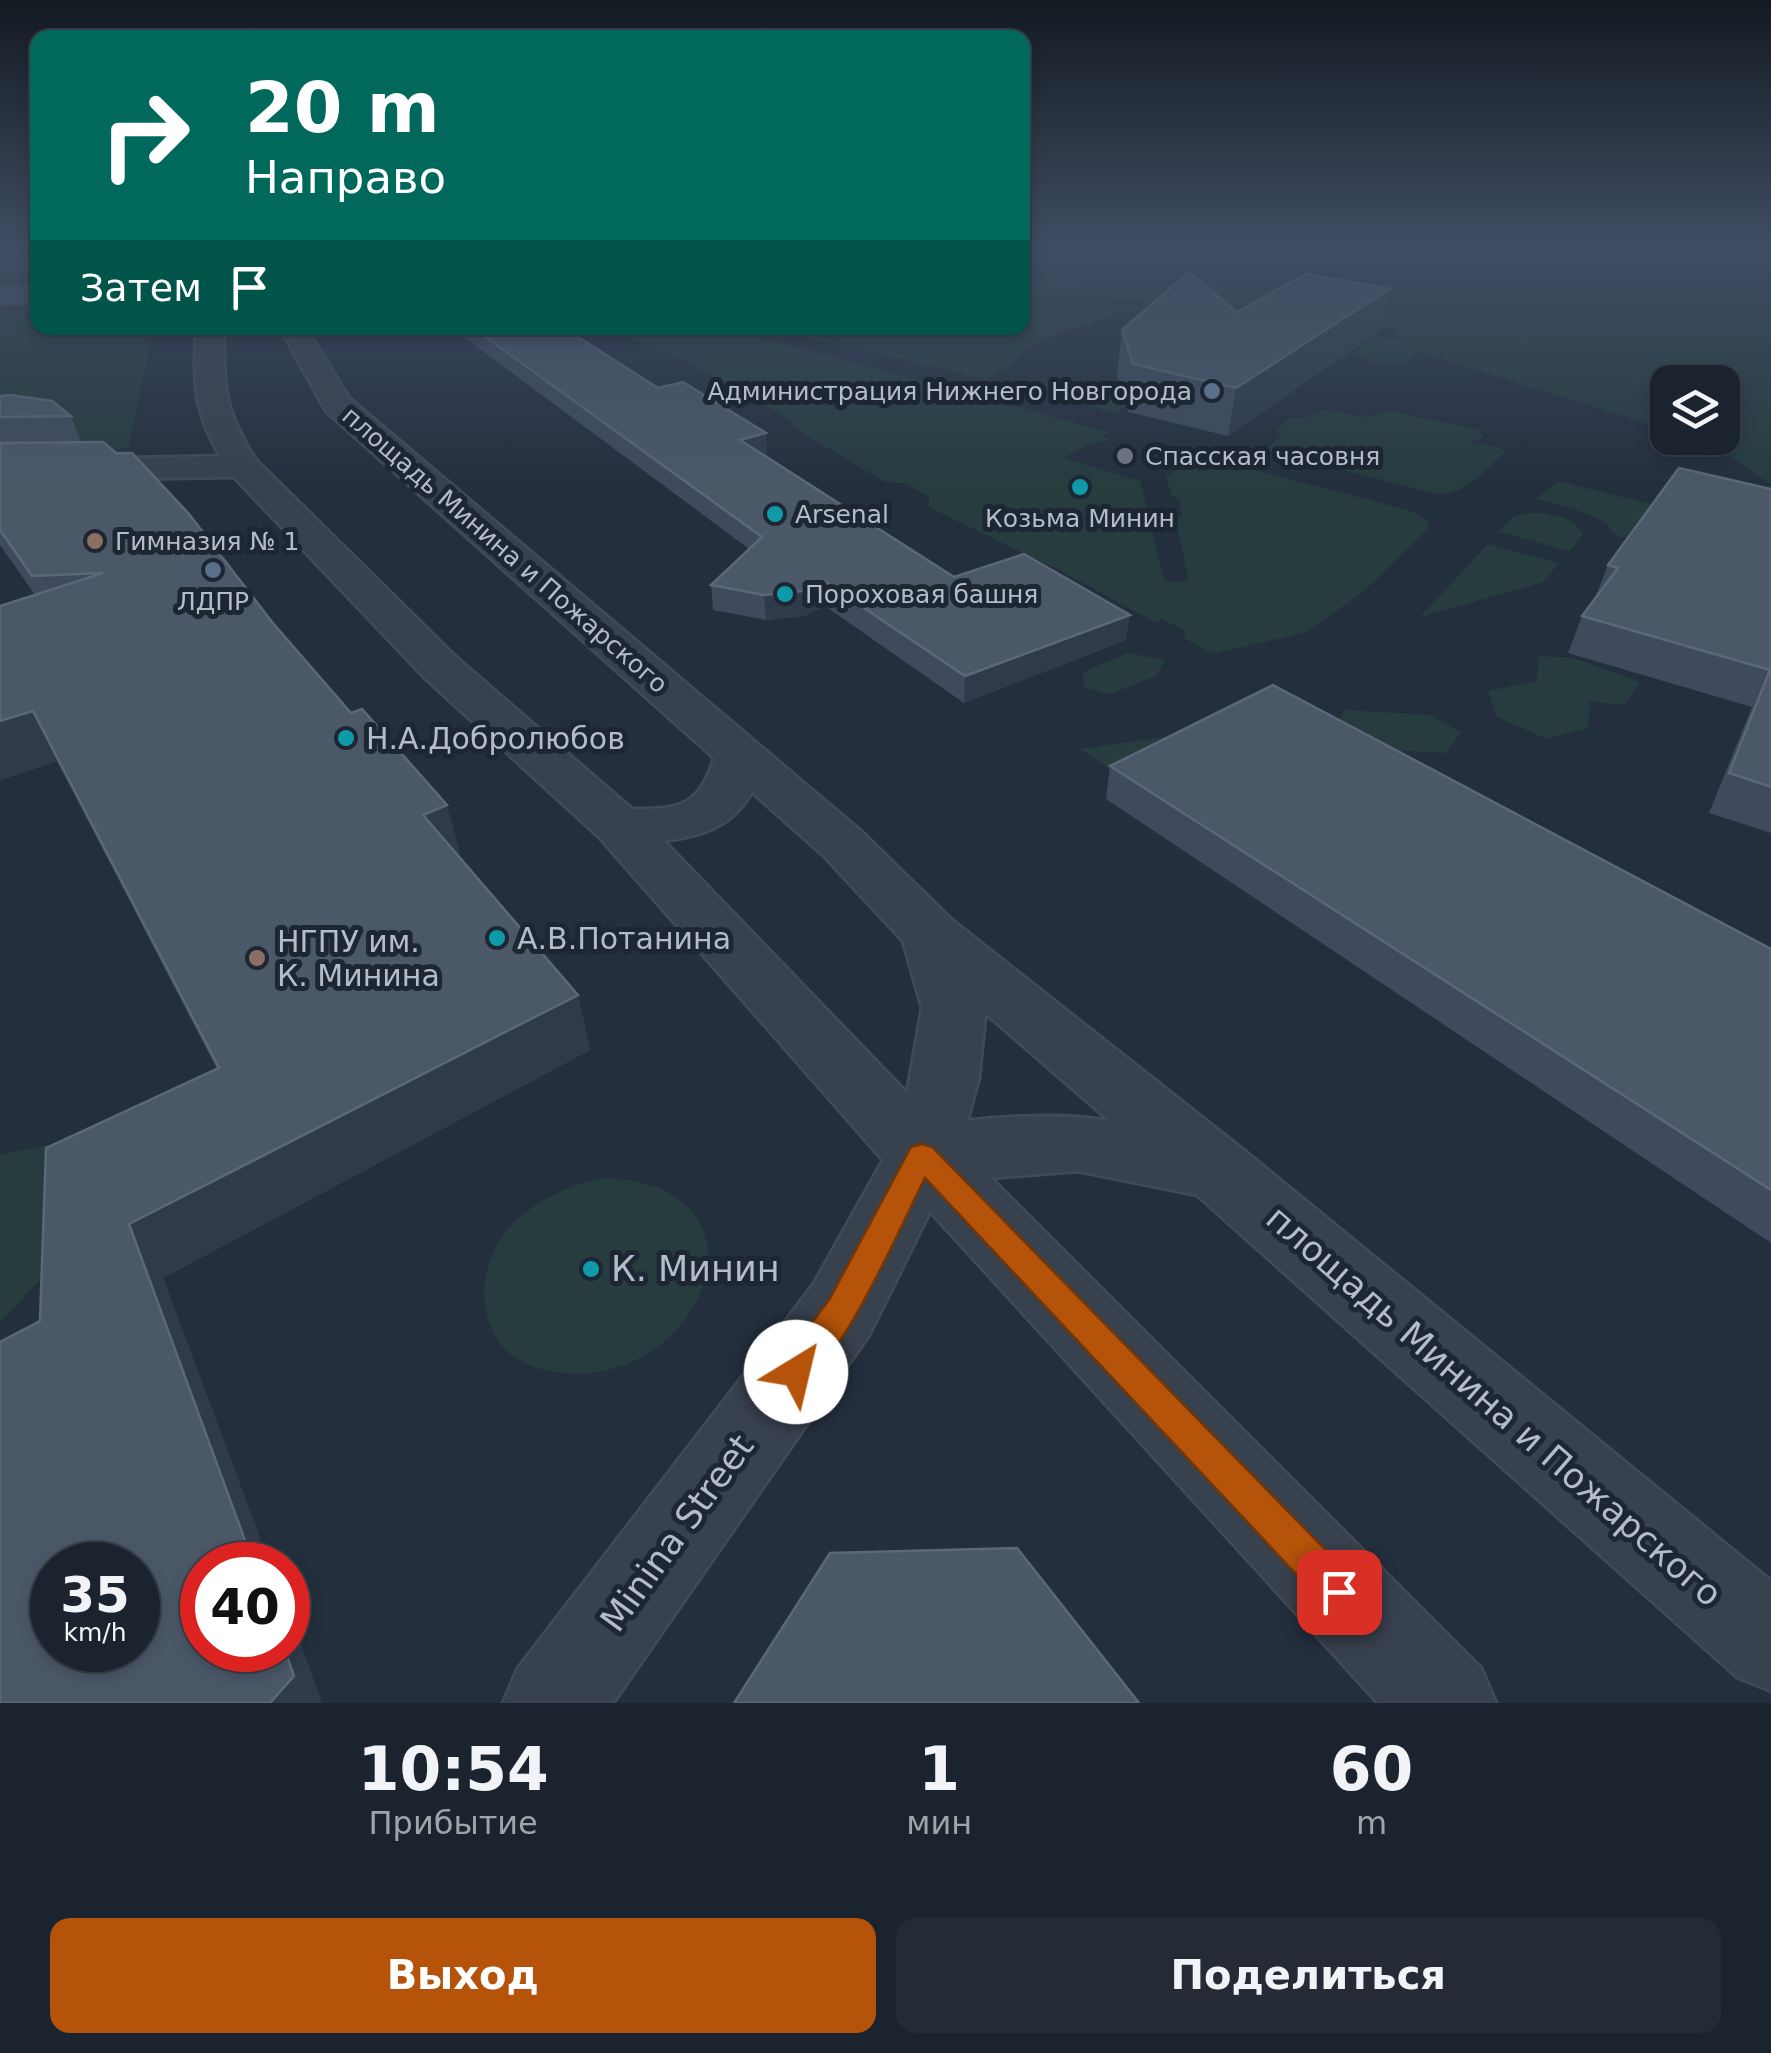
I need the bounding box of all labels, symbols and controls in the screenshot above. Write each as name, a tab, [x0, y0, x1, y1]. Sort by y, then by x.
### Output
text: 20 m	[245, 67, 440, 149]
icon: right	[80, 70, 210, 200]
text: Направо	[245, 151, 446, 204]
icon: arrive	[222, 260, 277, 315]
text: Затем	[80, 266, 202, 310]
map controls	[1650, 365, 1740, 455]
button: layers	[1650, 365, 1740, 455]
place label: Администрация Нижнего Новгорода	[707, 377, 1192, 406]
marker: Администрация Нижнего Новгорода	[1201, 380, 1223, 402]
street label: площадь Минина и Пожарского	[337, 401, 673, 699]
place label: Спасская часовня	[1145, 442, 1380, 471]
marker: Спасская часовня	[1114, 445, 1136, 467]
marker: Козьма Минин	[1069, 476, 1091, 498]
place label: Arsenal	[795, 500, 889, 529]
marker: Arsenal	[764, 503, 786, 525]
place label: Козьма Минин	[985, 504, 1175, 533]
place label: Гимназия № 1	[115, 527, 299, 556]
marker: Гимназия № 1	[84, 530, 106, 552]
marker: ЛДПР	[202, 559, 224, 581]
place label: Пороховая башня	[805, 580, 1038, 609]
marker: Пороховая башня	[774, 583, 796, 605]
place label: ЛДПР	[177, 587, 249, 616]
place label: Н.А.Добролюбов	[366, 721, 625, 756]
marker: Н.А.Добролюбов	[335, 727, 357, 749]
place label: А.В.Потанина	[517, 921, 731, 956]
place label: НГПУ им. К. Минина	[277, 924, 440, 993]
marker: А.В.Потанина	[486, 927, 508, 949]
marker: НГПУ им. К. Минина	[246, 947, 268, 969]
street label: площадь Минина и Пожарского	[1258, 1198, 1730, 1614]
place label: К. Минин	[611, 1249, 780, 1289]
marker: К. Минин	[580, 1258, 602, 1280]
position arrow	[744, 1320, 848, 1424]
street label: Minina Street	[592, 1427, 762, 1639]
speed limit sign: 40	[180, 1542, 310, 1672]
pin	[1297, 1550, 1382, 1635]
icon: arrive	[1312, 1565, 1367, 1620]
text: 35	[60, 1566, 130, 1624]
text: km/h	[63, 1618, 127, 1647]
text: 10:54	[358, 1734, 549, 1804]
text: 1	[918, 1734, 960, 1804]
text: 60	[1330, 1734, 1413, 1804]
text: Прибытие	[369, 1804, 538, 1842]
text: мин	[906, 1804, 972, 1842]
text: m	[1356, 1804, 1387, 1842]
button: Выход	[50, 1918, 876, 2033]
button: Поделиться	[896, 1918, 1721, 2033]

